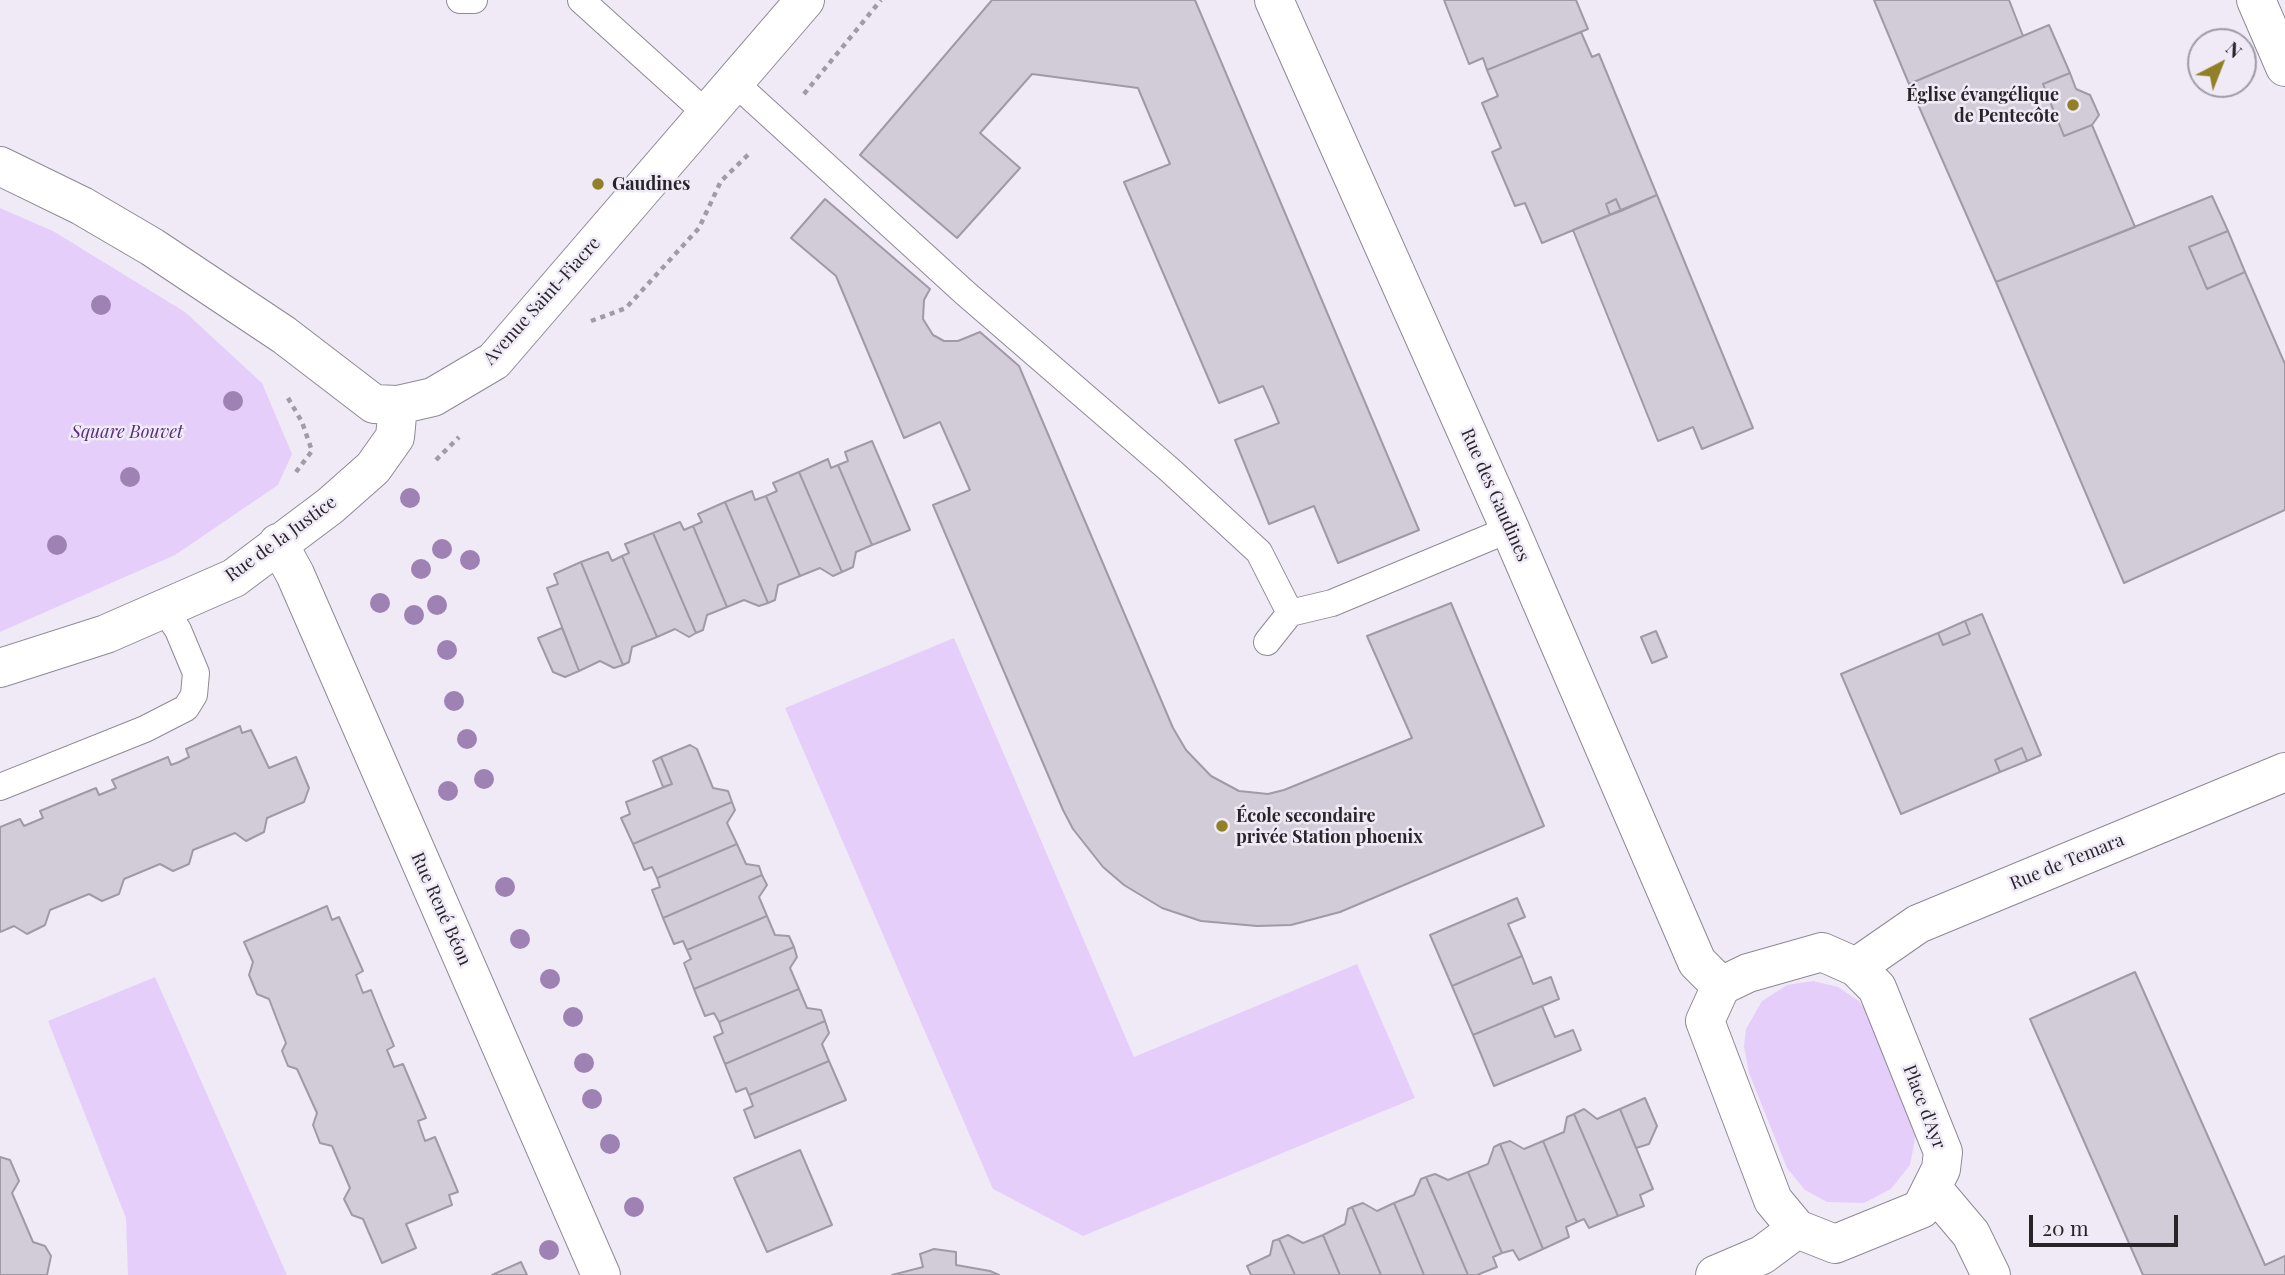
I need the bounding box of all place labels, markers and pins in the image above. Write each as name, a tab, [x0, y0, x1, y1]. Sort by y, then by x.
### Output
place label: Église évangélique de Pentecôte	[1906, 84, 2059, 126]
marker: Église évangélique de Pentecôte	[2065, 97, 2081, 113]
place label: Gaudines	[612, 173, 690, 195]
marker: Gaudines	[590, 176, 606, 192]
place label: École secondaire privée Station phoenix	[1236, 805, 1423, 848]
marker: École secondaire privée Station phoenix	[1214, 818, 1230, 834]

